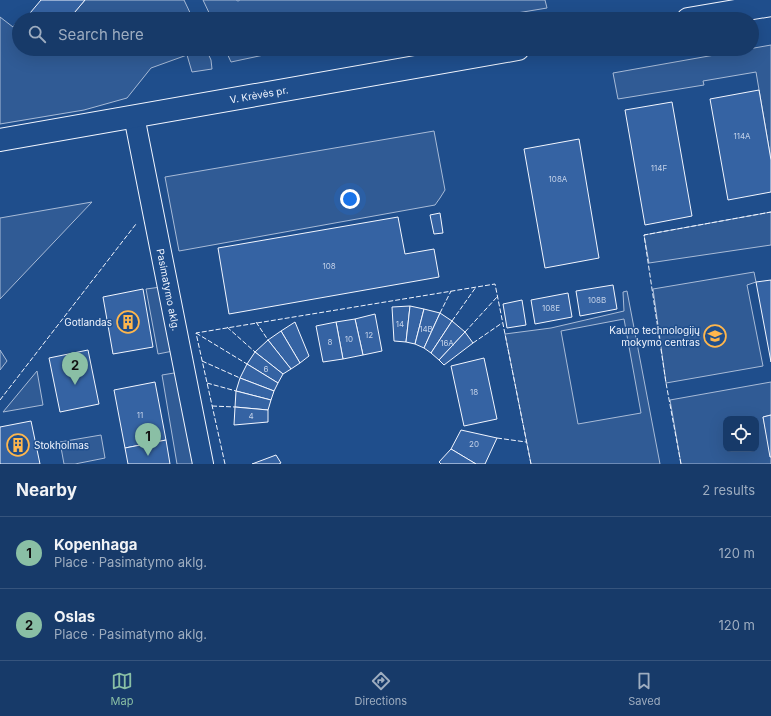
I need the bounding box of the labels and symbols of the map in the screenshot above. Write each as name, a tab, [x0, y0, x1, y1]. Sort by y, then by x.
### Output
street label: V. Krėvės pr.	[229, 83, 289, 106]
house number: 114A	[733, 131, 751, 141]
house number: 114F	[651, 163, 667, 173]
house number: 108A	[549, 174, 568, 184]
your location	[340, 189, 360, 209]
street label: Pasimatymo aklg.	[154, 248, 182, 332]
house number: 108	[322, 261, 336, 271]
house number: 108B	[588, 295, 606, 305]
house number: 108E	[542, 303, 560, 313]
building icon: Gotlandas	[115, 309, 141, 335]
place label: Gotlandas	[64, 316, 112, 328]
house number: 14	[396, 319, 404, 329]
school or university icon: Kauno technologijų mokymo centras	[702, 323, 728, 349]
house number: 14B	[419, 324, 433, 334]
place label: Kauno technologijų mokymo centras	[609, 324, 700, 348]
house number: 12	[365, 330, 373, 340]
house number: 10	[345, 334, 353, 344]
house number: 8	[328, 337, 333, 347]
house number: 16A	[440, 338, 454, 348]
pin: 2	[62, 352, 88, 385]
house number: 6	[264, 364, 269, 374]
house number: 18	[470, 387, 478, 397]
house number: 11	[137, 410, 143, 420]
house number: 4	[248, 411, 254, 421]
pin: 1	[135, 423, 161, 456]
building icon: Stokholmas	[5, 432, 31, 458]
place label: Stokholmas	[34, 439, 89, 451]
house number: 20	[469, 439, 479, 449]

